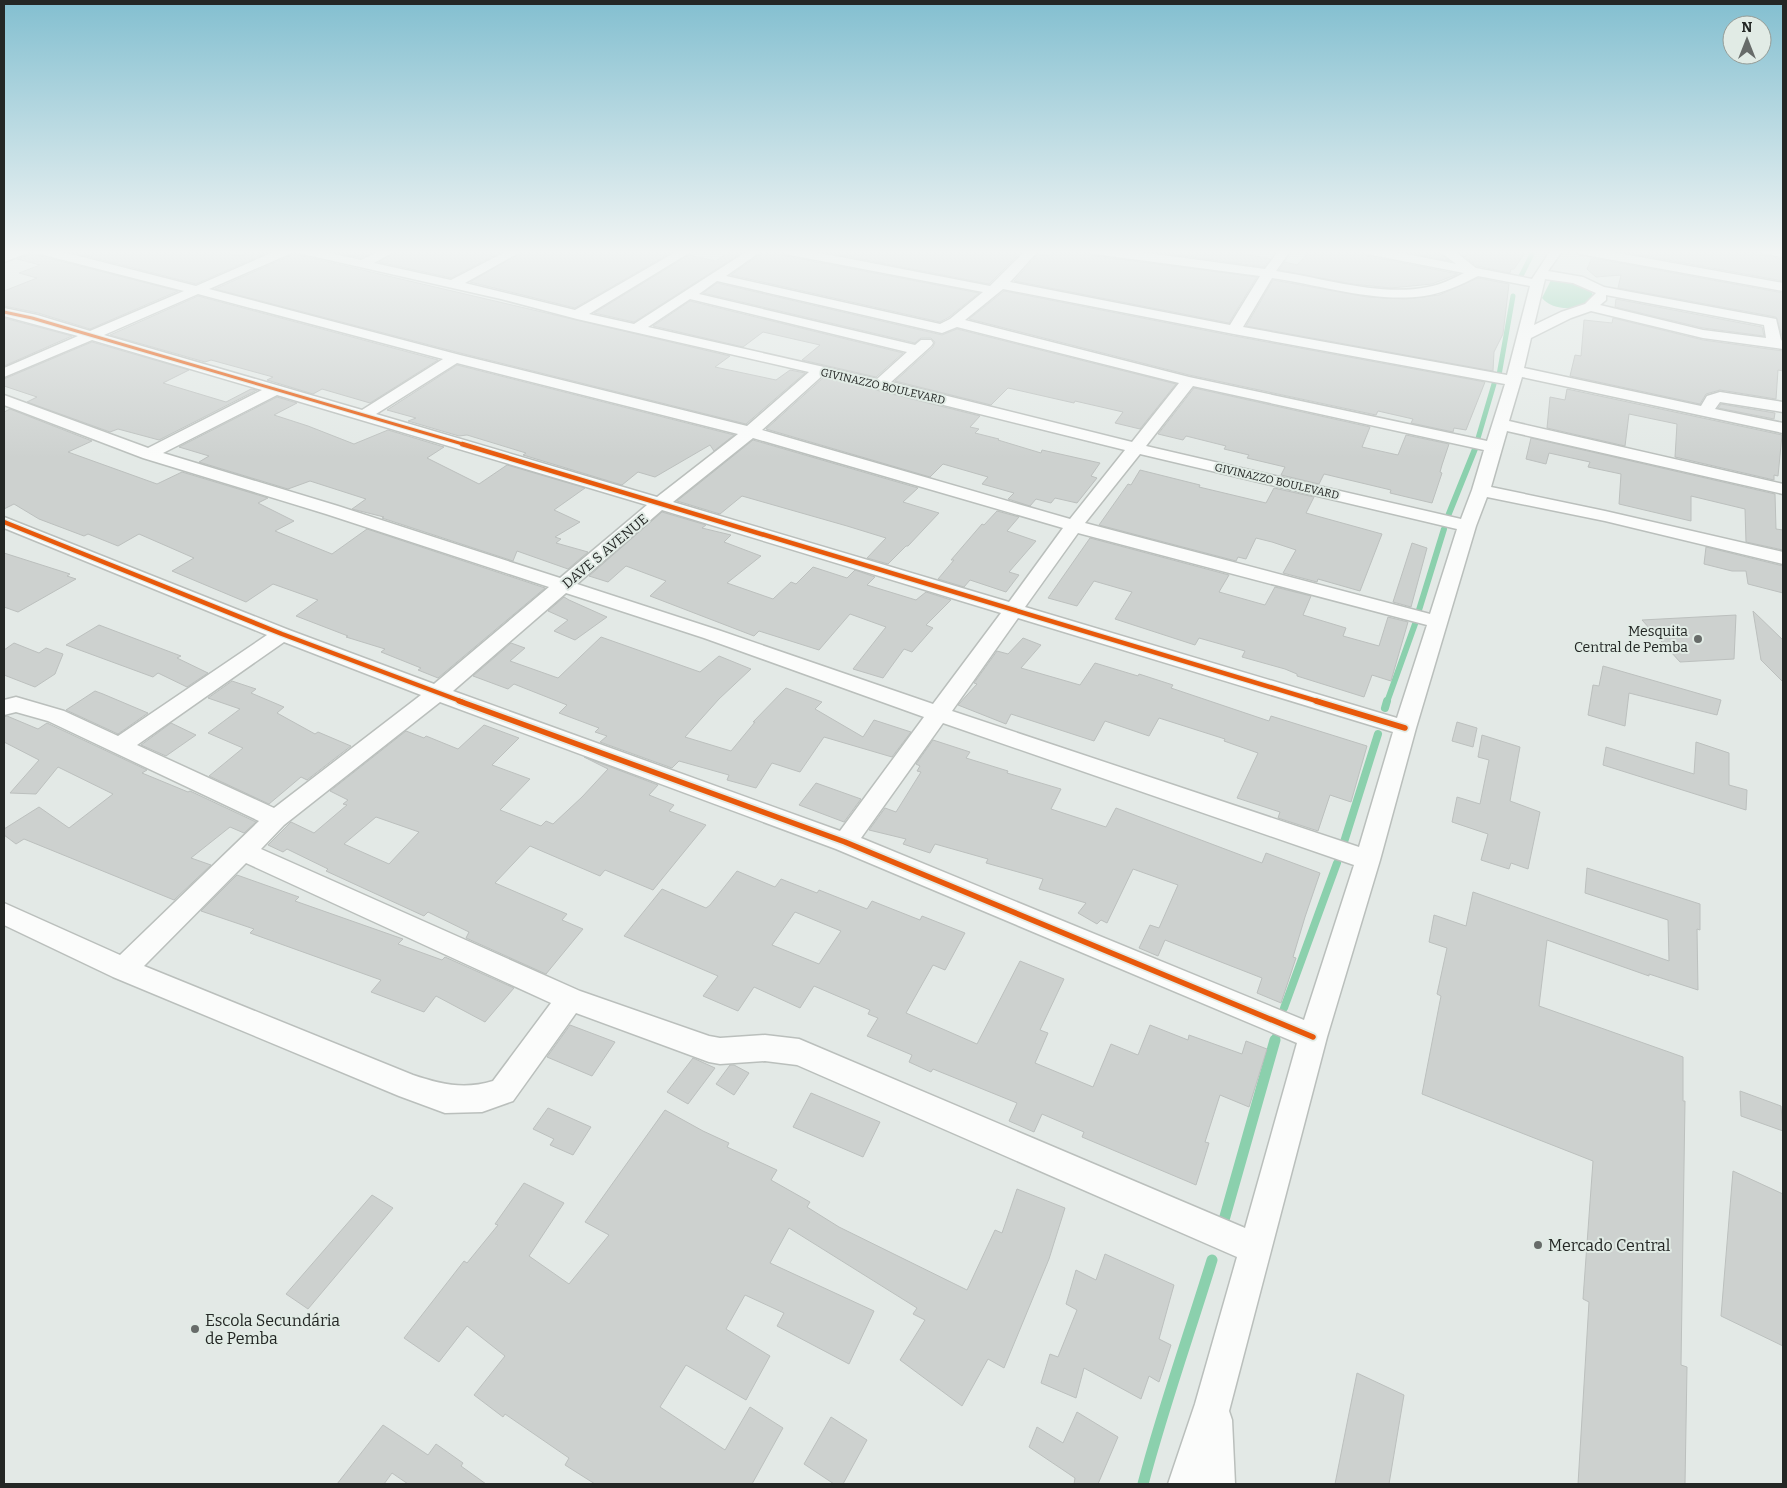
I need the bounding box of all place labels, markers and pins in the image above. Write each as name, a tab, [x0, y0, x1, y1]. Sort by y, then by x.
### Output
place label: Mesquita Central de Pemba	[1574, 623, 1688, 656]
marker: Mesquita Central de Pemba	[1692, 633, 1704, 645]
place label: Mercado Central	[1548, 1236, 1671, 1255]
marker: Mercado Central	[1532, 1239, 1544, 1251]
place label: Escola Secundária de Pemba	[205, 1311, 340, 1348]
marker: Escola Secundária de Pemba	[189, 1323, 201, 1335]

